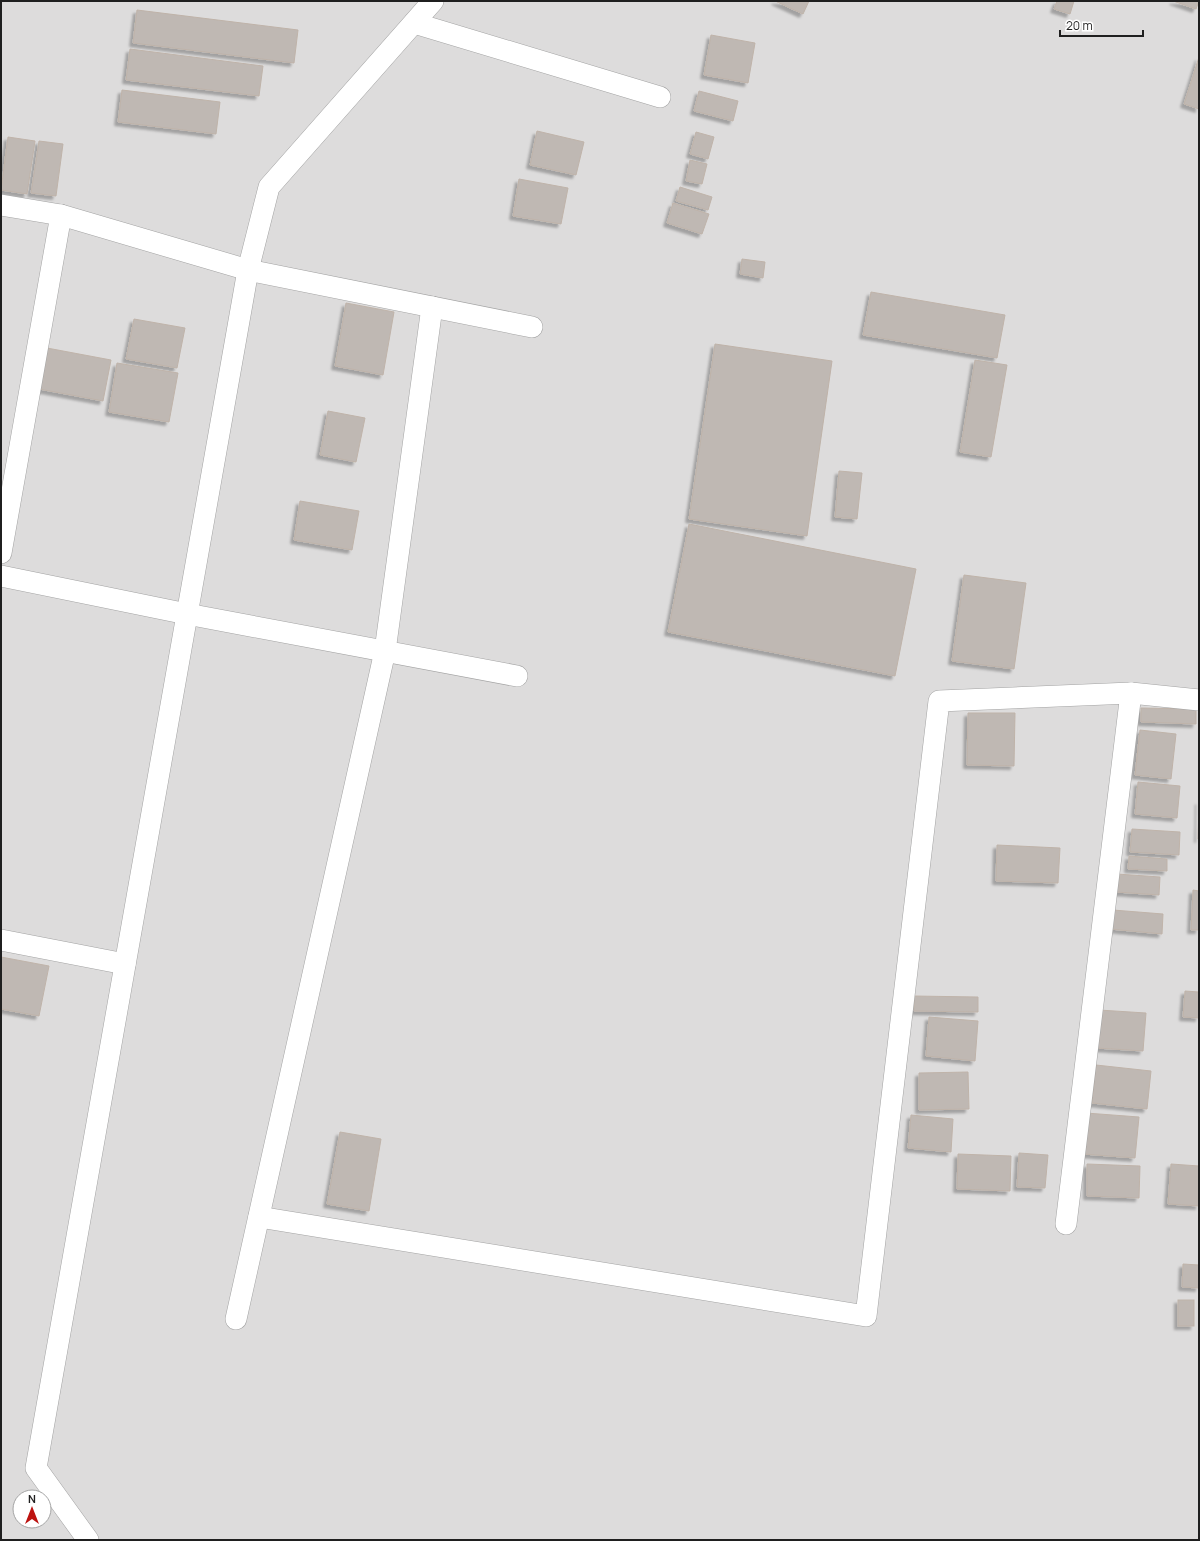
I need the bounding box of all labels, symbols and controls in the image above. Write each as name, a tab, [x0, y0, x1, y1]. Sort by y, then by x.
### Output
scale bar	[1060, 12, 1143, 38]
text: 20 m	[1066, 17, 1093, 34]
north arrow	[12, 1489, 52, 1529]
text: N	[28, 1491, 36, 1506]

